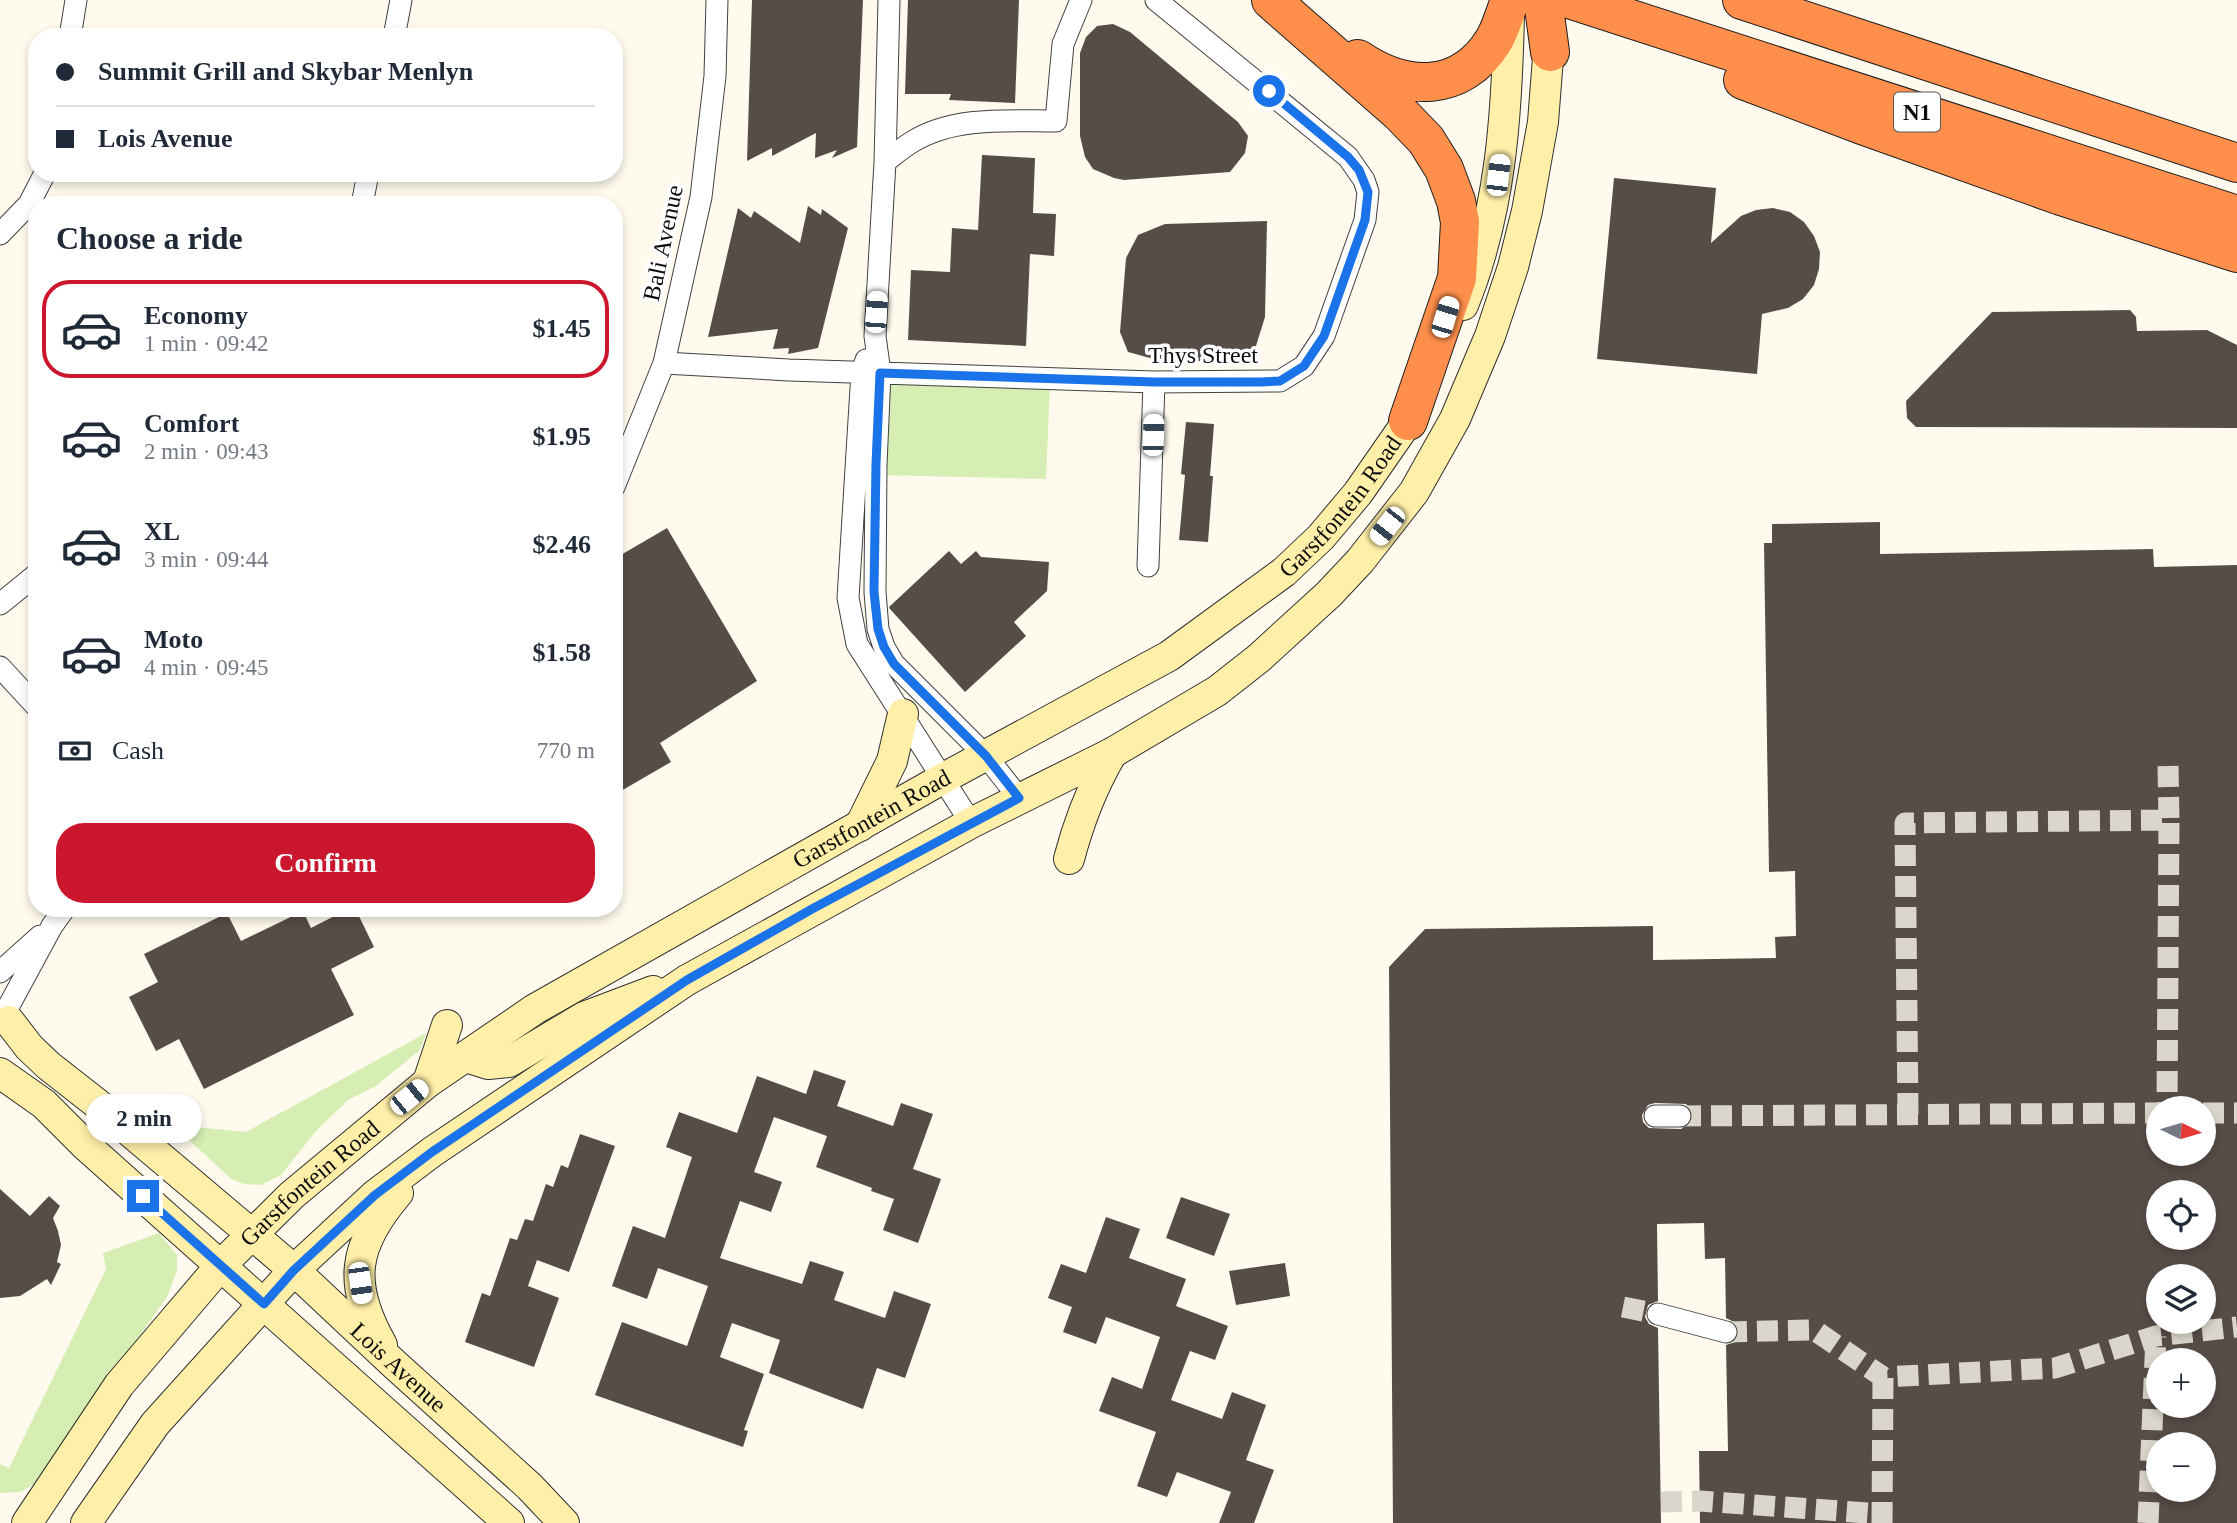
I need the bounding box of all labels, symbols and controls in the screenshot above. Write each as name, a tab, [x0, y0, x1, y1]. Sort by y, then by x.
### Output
text: Summit Grill and Skybar Menlyn	[98, 57, 473, 86]
route start	[1253, 75, 1285, 107]
road number: N1	[1894, 92, 1940, 132]
text: Lois Avenue	[98, 124, 233, 153]
car	[1486, 153, 1511, 197]
street label: Bali Avenue	[638, 183, 688, 303]
text: Choose a ride	[56, 220, 243, 256]
car	[865, 290, 888, 334]
car	[1429, 294, 1462, 340]
icon: car	[60, 298, 123, 361]
text: Economy	[144, 301, 248, 330]
text: $1.45	[533, 314, 591, 343]
text: 1 min · 09:42	[144, 331, 269, 356]
street label: Thys Street	[1148, 342, 1258, 368]
icon: car	[60, 406, 123, 469]
text: Comfort	[144, 409, 239, 438]
car	[1142, 414, 1165, 456]
text: $1.95	[533, 422, 591, 451]
street label: Garstfontein Road	[1274, 431, 1407, 583]
text: 2 min · 09:43	[144, 439, 269, 464]
car	[1366, 503, 1409, 549]
icon: car	[60, 514, 123, 577]
text: XL	[144, 517, 180, 546]
text: $2.46	[533, 530, 591, 559]
text: 3 min · 09:44	[144, 547, 269, 572]
icon: car	[60, 622, 123, 685]
text: Moto	[144, 625, 203, 654]
text: $1.58	[533, 638, 591, 667]
text: 4 min · 09:45	[144, 655, 269, 680]
icon: cash	[56, 732, 94, 770]
text: Cash	[112, 736, 164, 765]
text: 770 m	[537, 738, 595, 763]
street label: Garstfontein Road	[788, 764, 955, 874]
button: Confirm	[56, 823, 595, 903]
car	[387, 1076, 432, 1118]
callout: 2 min	[85, 1094, 201, 1144]
north arrow	[2146, 1096, 2216, 1166]
map controls	[2146, 1096, 2216, 1502]
text: 2 min	[116, 1106, 172, 1131]
street label: Garstfontein Road	[235, 1115, 384, 1252]
route end	[127, 1180, 159, 1212]
button: locate	[2146, 1180, 2216, 1250]
car	[347, 1261, 374, 1305]
button: layers	[2146, 1264, 2216, 1334]
street label: Lois Avenue	[345, 1317, 451, 1418]
button: +	[2146, 1348, 2216, 1418]
button: −	[2146, 1432, 2216, 1502]

